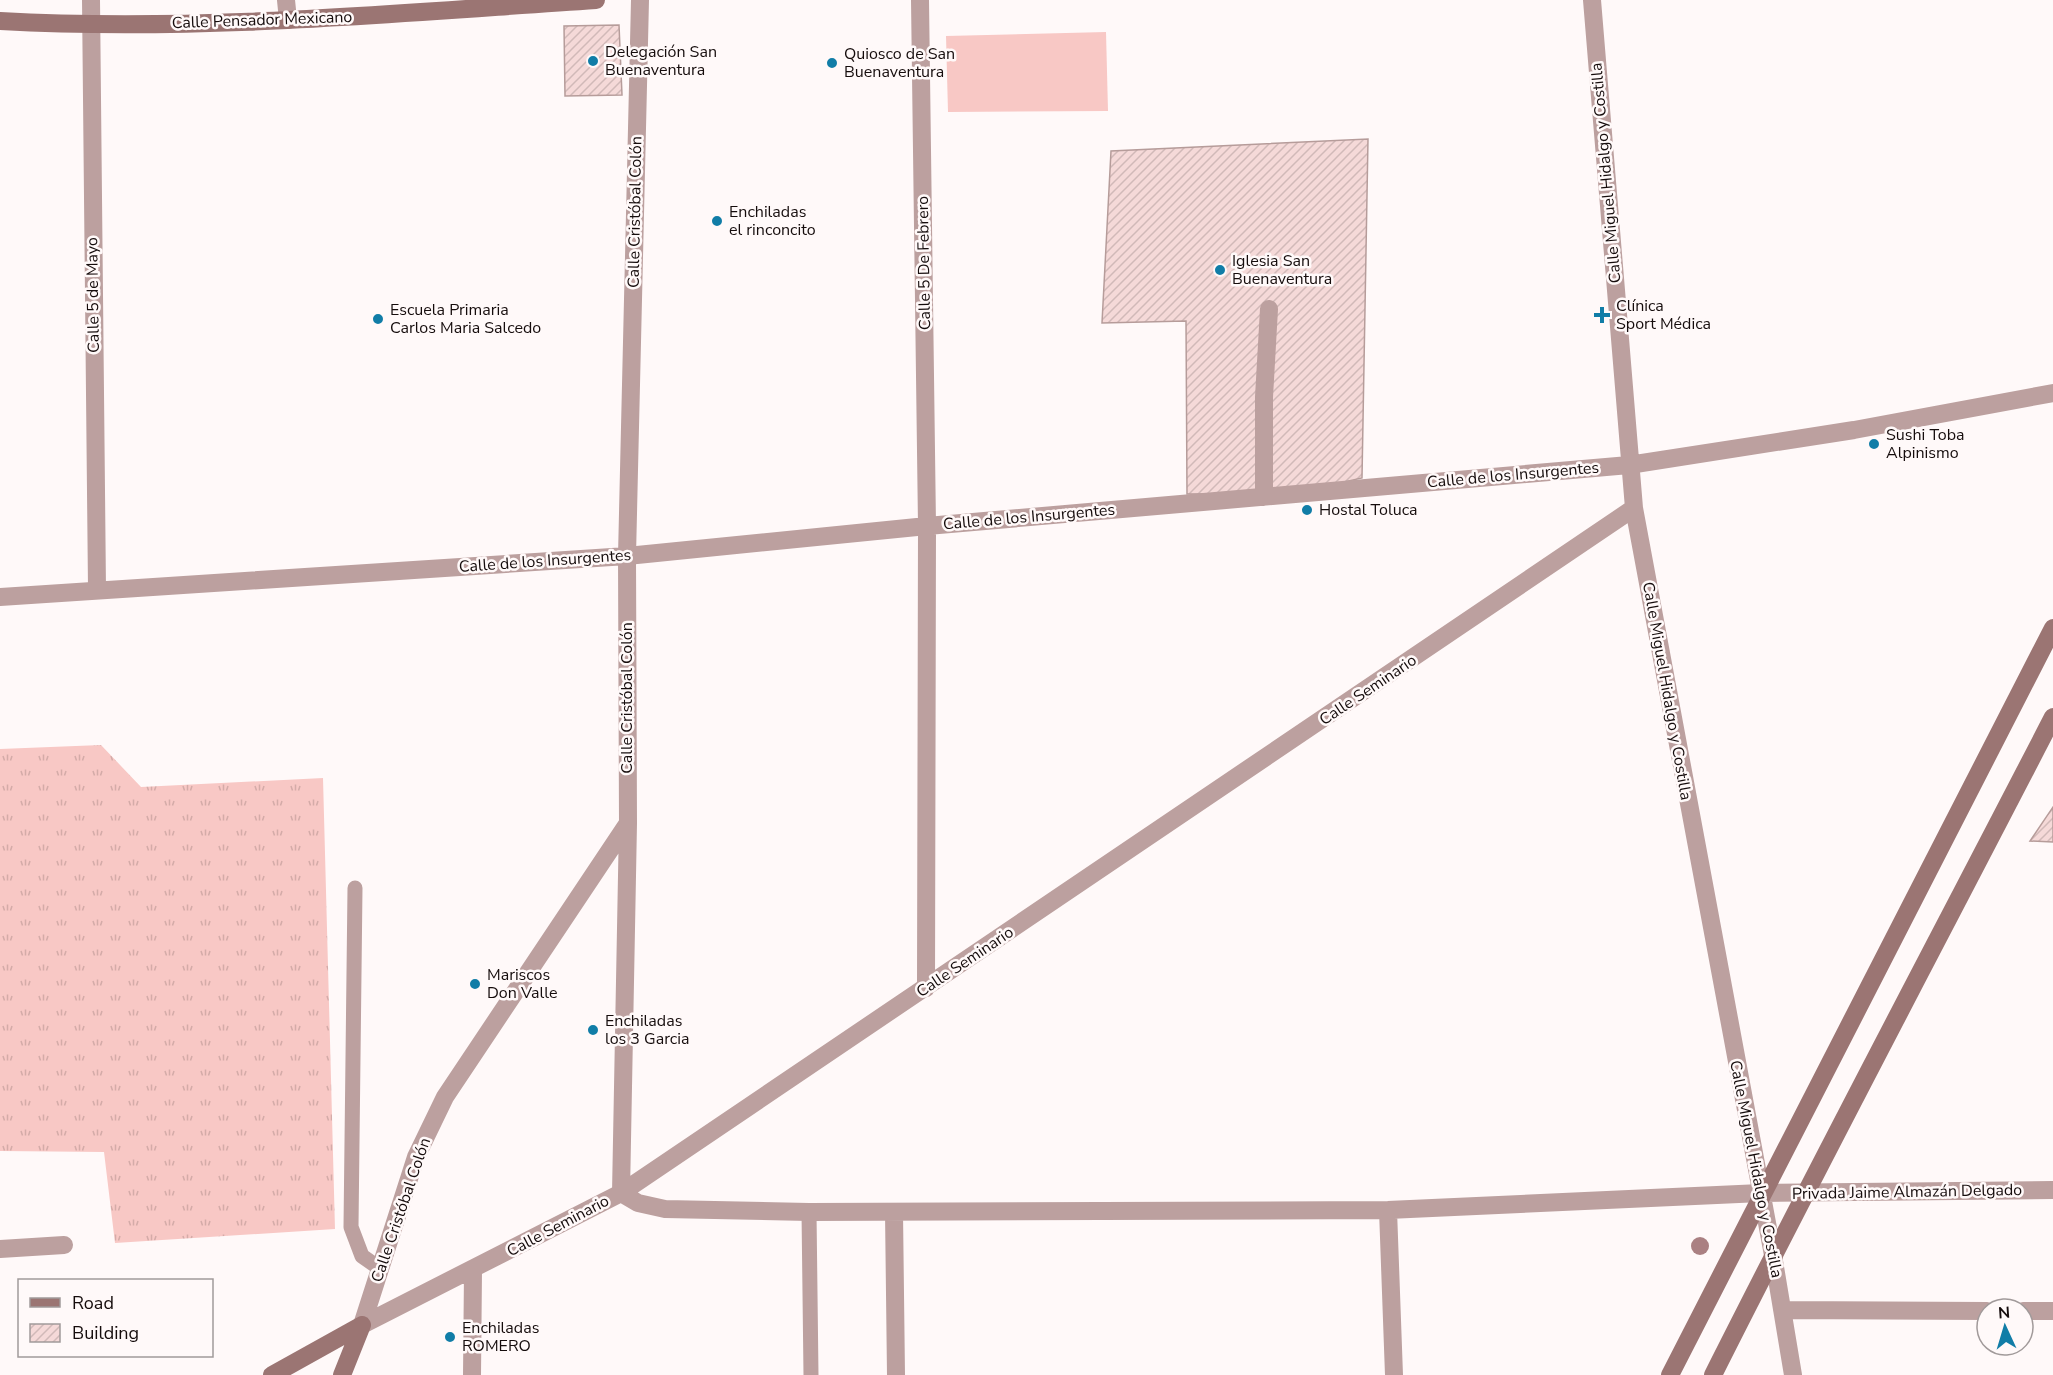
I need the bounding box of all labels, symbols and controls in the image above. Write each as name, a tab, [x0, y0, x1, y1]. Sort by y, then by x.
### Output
street label: Calle Pensador Mexicano	[171, 6, 353, 34]
place label: Delegación San Buenaventura	[605, 41, 717, 81]
place label: Quiosco de San Buenaventura	[844, 43, 955, 83]
marker: Delegación San Buenaventura	[586, 54, 600, 68]
marker: Quiosco de San Buenaventura	[825, 56, 839, 70]
street label: Calle Miguel Hidalgo y Costilla	[1585, 62, 1627, 284]
street label: Calle Cristóbal Colón	[623, 136, 647, 288]
street label: Calle 5 De Febrero	[912, 196, 936, 330]
place label: Enchiladas el rinconcito	[729, 201, 816, 241]
marker: Enchiladas el rinconcito	[710, 214, 724, 228]
street label: Calle 5 de Mayo	[81, 237, 105, 353]
place label: Iglesia San Buenaventura	[1232, 250, 1332, 290]
marker: Iglesia San Buenaventura	[1213, 263, 1227, 277]
place label: Clínica Sport Médica	[1616, 295, 1711, 335]
place label: Escuela Primaria Carlos Maria Salcedo	[390, 299, 541, 339]
marker: Clínica Sport Médica	[1593, 306, 1611, 324]
marker: Escuela Primaria Carlos Maria Salcedo	[371, 312, 385, 326]
place label: Sushi Toba Alpinismo	[1886, 424, 1965, 464]
marker: Sushi Toba Alpinismo	[1867, 437, 1881, 451]
street label: Calle de los Insurgentes	[1426, 457, 1600, 493]
street label: Calle de los Insurgentes	[942, 499, 1116, 535]
place label: Hostal Toluca	[1319, 499, 1417, 521]
marker: Hostal Toluca	[1300, 503, 1314, 517]
street label: Calle de los Insurgentes	[458, 544, 632, 578]
street label: Calle Miguel Hidalgo y Costilla	[1637, 580, 1697, 802]
street label: Calle Cristóbal Colón	[616, 622, 638, 774]
street label: Calle Seminario	[1315, 649, 1421, 731]
street label: Calle Seminario	[912, 921, 1018, 1003]
place label: Mariscos Don Valle	[487, 964, 557, 1004]
marker: Mariscos Don Valle	[468, 977, 482, 991]
place label: Enchiladas los 3 Garcia	[605, 1010, 689, 1050]
marker: Enchiladas los 3 Garcia	[586, 1023, 600, 1037]
street label: Calle Miguel Hidalgo y Costilla	[1724, 1058, 1788, 1280]
street label: Calle Cristóbal Colón	[366, 1135, 436, 1285]
street label: Privada Jaime Almazán Delgado	[1792, 1179, 2022, 1205]
street label: Calle Seminario	[503, 1190, 613, 1262]
legend	[18, 1279, 213, 1357]
text: Road	[72, 1291, 114, 1315]
north arrow	[1975, 1297, 2035, 1357]
text: N	[1997, 1302, 2011, 1324]
place label: Enchiladas ROMERO	[462, 1317, 539, 1357]
text: Building	[72, 1321, 139, 1345]
marker: Enchiladas ROMERO	[443, 1330, 457, 1344]

